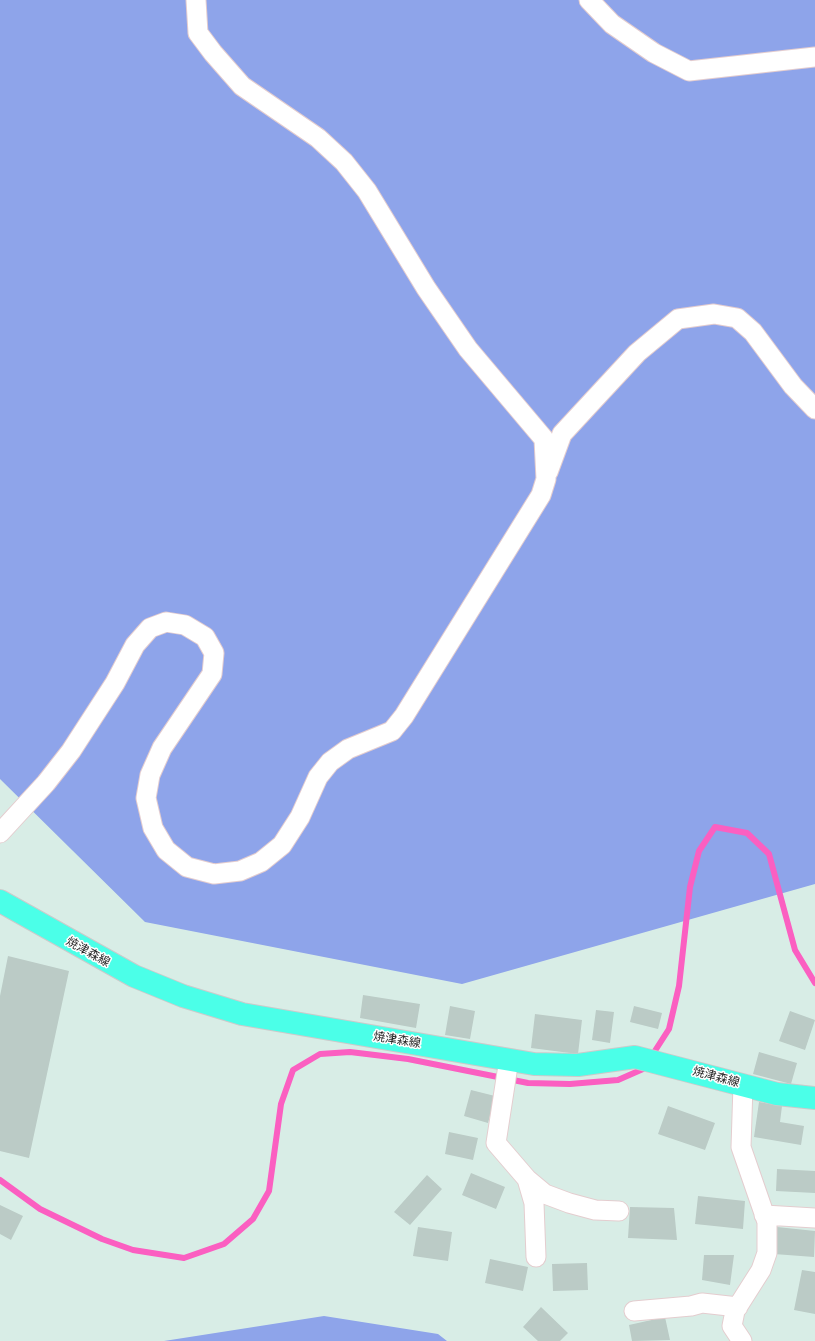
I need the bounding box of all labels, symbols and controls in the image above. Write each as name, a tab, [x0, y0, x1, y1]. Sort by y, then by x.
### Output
street label: 焼津森線	[64, 934, 112, 970]
street label: 焼津森線	[372, 1029, 422, 1051]
street label: 焼津森線	[691, 1064, 741, 1090]

